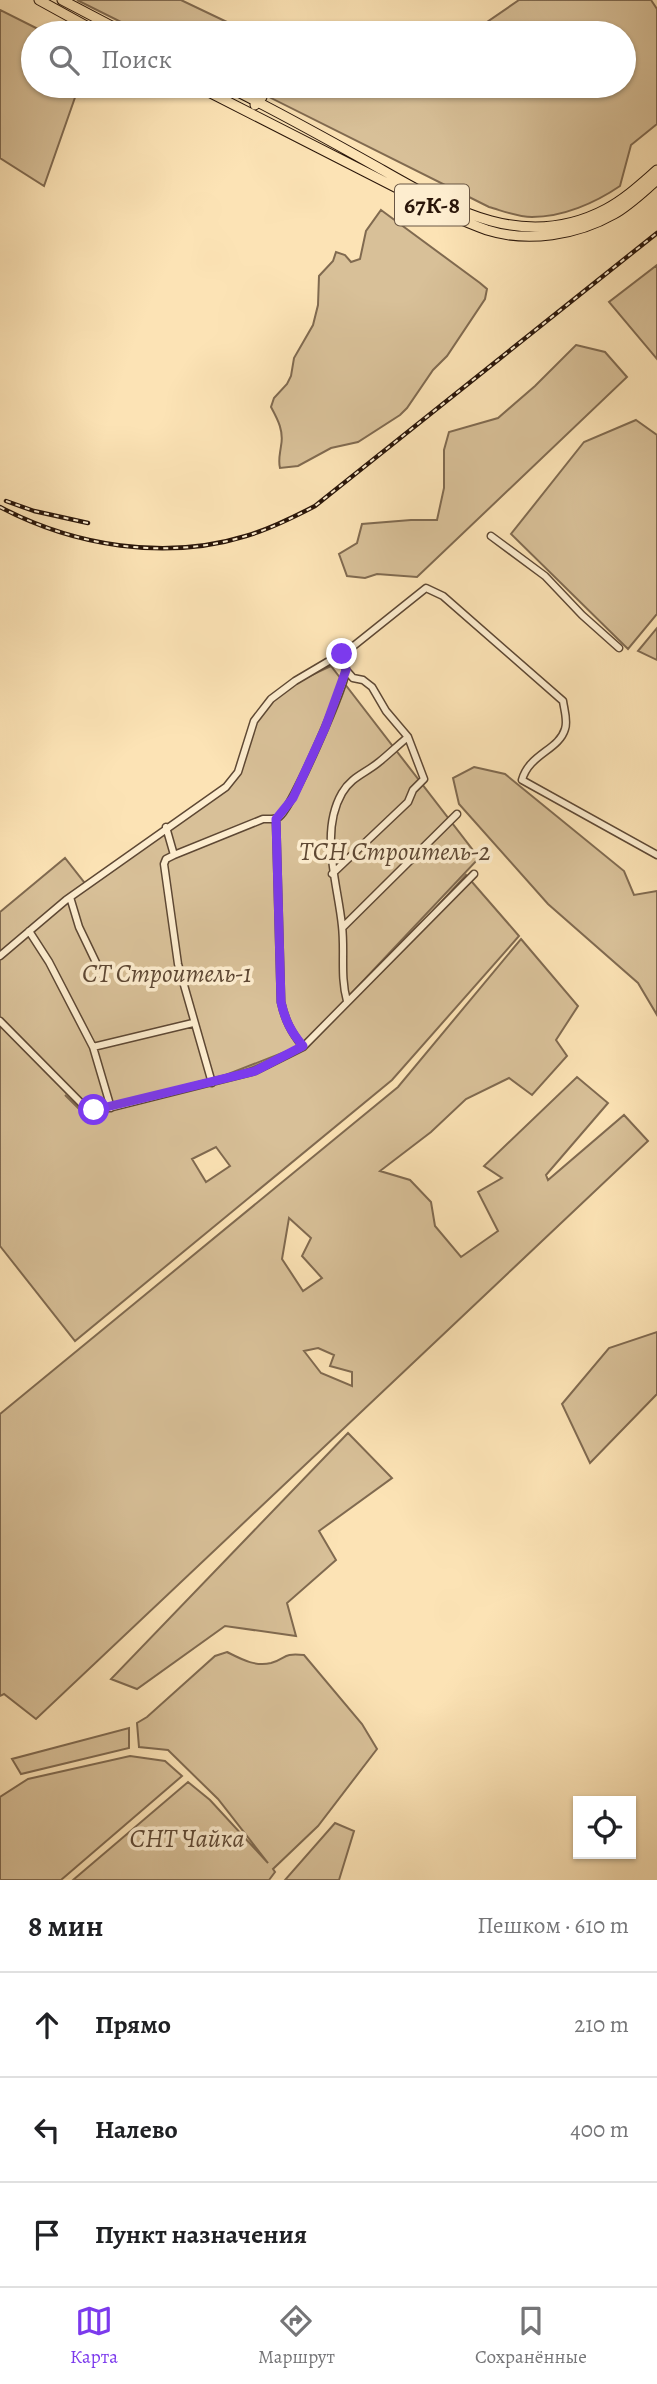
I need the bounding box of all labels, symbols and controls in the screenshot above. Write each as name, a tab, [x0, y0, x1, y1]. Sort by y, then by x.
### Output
search box	[21, 21, 636, 98]
icon: search	[45, 41, 83, 79]
text: Поиск	[101, 42, 172, 77]
road number: 67К-8	[395, 184, 469, 226]
route end	[326, 638, 357, 669]
park label: ТСН Строитель-2	[299, 834, 491, 869]
park label: СТ Строитель-1	[82, 956, 252, 991]
route start	[78, 1094, 109, 1125]
map controls	[573, 1796, 636, 1859]
button: locate	[573, 1796, 636, 1859]
park label: СНТ Чайка	[129, 1821, 245, 1856]
text: 8 мин	[28, 1906, 103, 1946]
text: Пешком · 610 m	[477, 1910, 629, 1941]
icon: ahead	[28, 2006, 66, 2044]
text: Прямо	[95, 2007, 171, 2042]
text: 210 m	[574, 2009, 629, 2040]
icon: left	[28, 2111, 66, 2149]
text: Налево	[95, 2112, 178, 2147]
text: 400 m	[570, 2114, 629, 2145]
icon: arrive	[28, 2216, 66, 2254]
text: Пункт назначения	[95, 2217, 307, 2252]
tab: Карта	[70, 2302, 118, 2370]
tab: Маршрут	[258, 2302, 335, 2370]
tab: Сохранённые	[475, 2302, 587, 2370]

